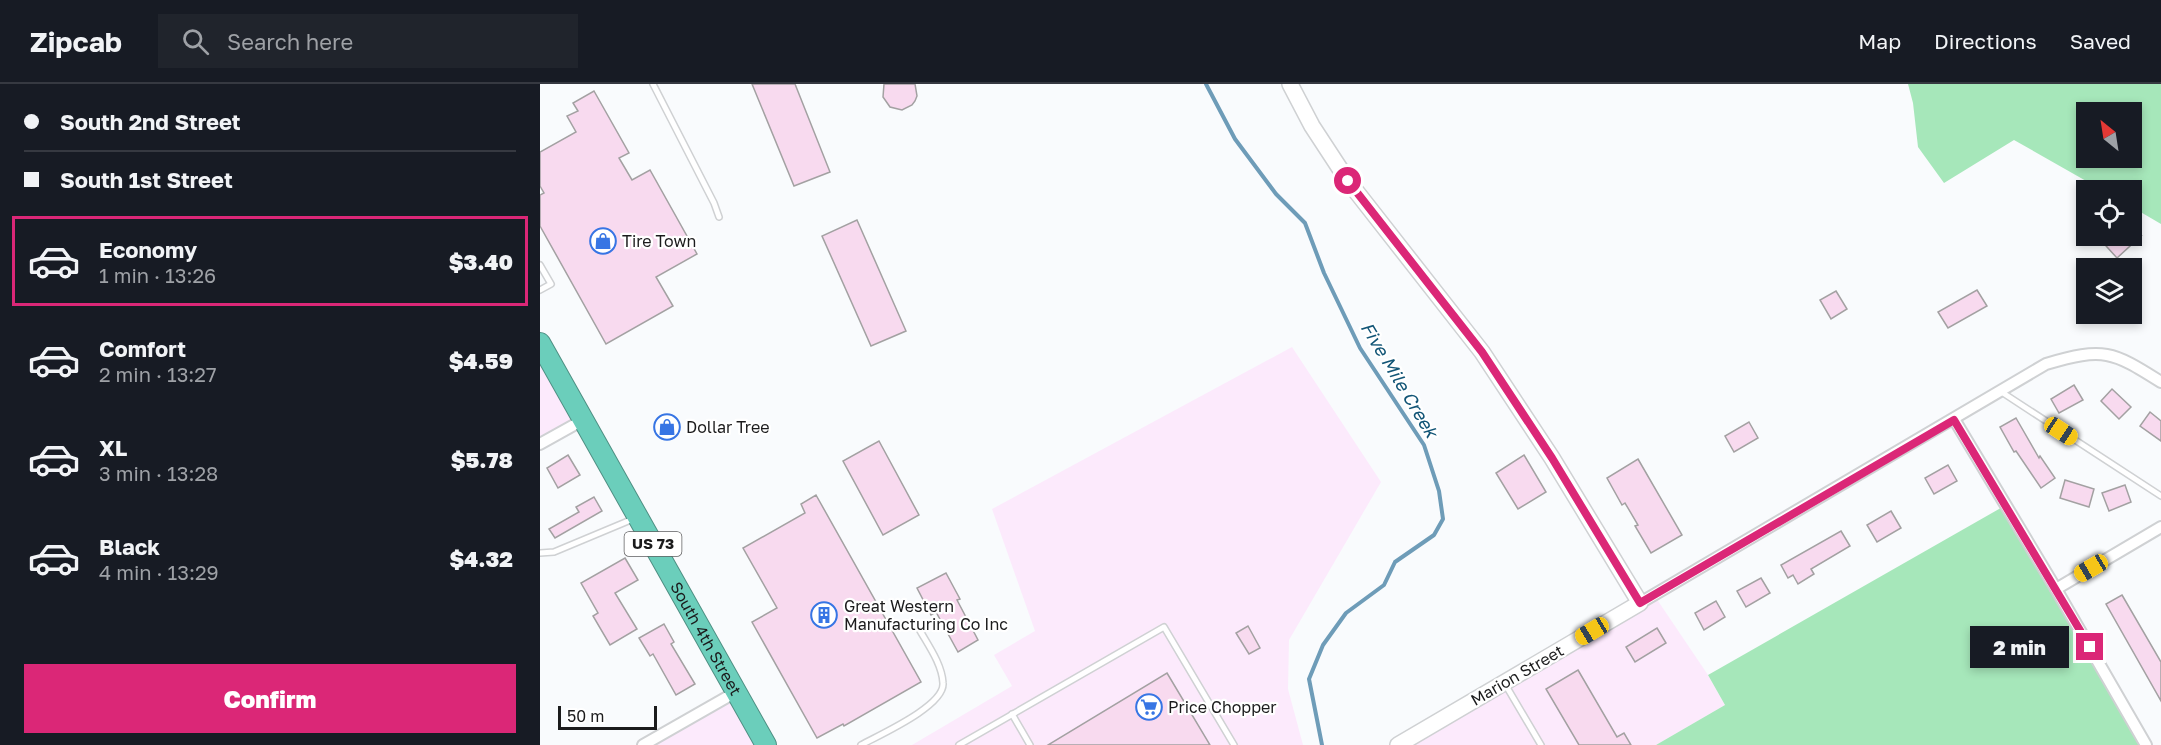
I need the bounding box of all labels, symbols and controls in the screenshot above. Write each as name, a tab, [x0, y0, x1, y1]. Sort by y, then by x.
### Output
search box	[158, 14, 578, 68]
text: Zipcab	[30, 25, 122, 58]
icon: search	[179, 25, 212, 58]
text: Search here	[227, 28, 353, 55]
text: Map	[1858, 28, 1901, 54]
text: Directions	[1934, 28, 2037, 54]
text: Saved	[2070, 28, 2131, 54]
north arrow	[2076, 102, 2142, 168]
map controls	[2076, 102, 2142, 324]
text: South 2nd Street	[60, 108, 241, 135]
text: South 1st Street	[60, 166, 233, 193]
route start	[1334, 167, 1361, 194]
button: locate	[2076, 180, 2142, 246]
shop icon: Tire Town	[588, 226, 618, 256]
place label: Tire Town	[622, 231, 696, 251]
icon: car	[27, 234, 81, 288]
text: Economy	[99, 236, 197, 263]
text: $3.40	[449, 248, 513, 275]
button: layers	[2076, 258, 2142, 324]
text: 1 min · 13:26	[99, 263, 216, 287]
water label: Five Mile Creek	[1357, 318, 1444, 443]
icon: car	[27, 333, 81, 387]
text: Comfort	[99, 335, 186, 362]
text: $4.59	[449, 347, 513, 374]
text: 2 min · 13:27	[99, 362, 217, 386]
shop icon: Dollar Tree	[652, 412, 682, 442]
car	[2041, 414, 2081, 448]
place label: Dollar Tree	[686, 417, 769, 437]
icon: car	[27, 432, 81, 486]
text: XL	[99, 434, 127, 461]
text: $5.78	[451, 446, 513, 473]
text: 3 min · 13:28	[99, 461, 218, 485]
icon: car	[27, 531, 81, 585]
road number: US 73	[624, 532, 682, 556]
text: Black	[99, 533, 160, 560]
text: $4.32	[450, 545, 513, 572]
car	[2071, 551, 2111, 585]
text: 4 min · 13:29	[99, 560, 219, 584]
street label: South 4th Street	[666, 578, 746, 699]
place label: Great Western Manufacturing Co Inc	[844, 596, 1008, 634]
building icon: Great Western Manufacturing Co Inc	[809, 600, 839, 630]
car	[1572, 614, 1612, 648]
callout: 2 min	[1970, 626, 2069, 668]
route end	[2076, 633, 2103, 660]
text: 2 min	[1993, 635, 2046, 659]
street label: Marion Street	[1467, 640, 1567, 710]
button: Confirm	[24, 664, 516, 733]
supermarket icon: Price Chopper	[1134, 692, 1164, 722]
place label: Price Chopper	[1168, 697, 1277, 717]
scale bar	[558, 703, 657, 730]
text: 50 m	[567, 706, 604, 726]

